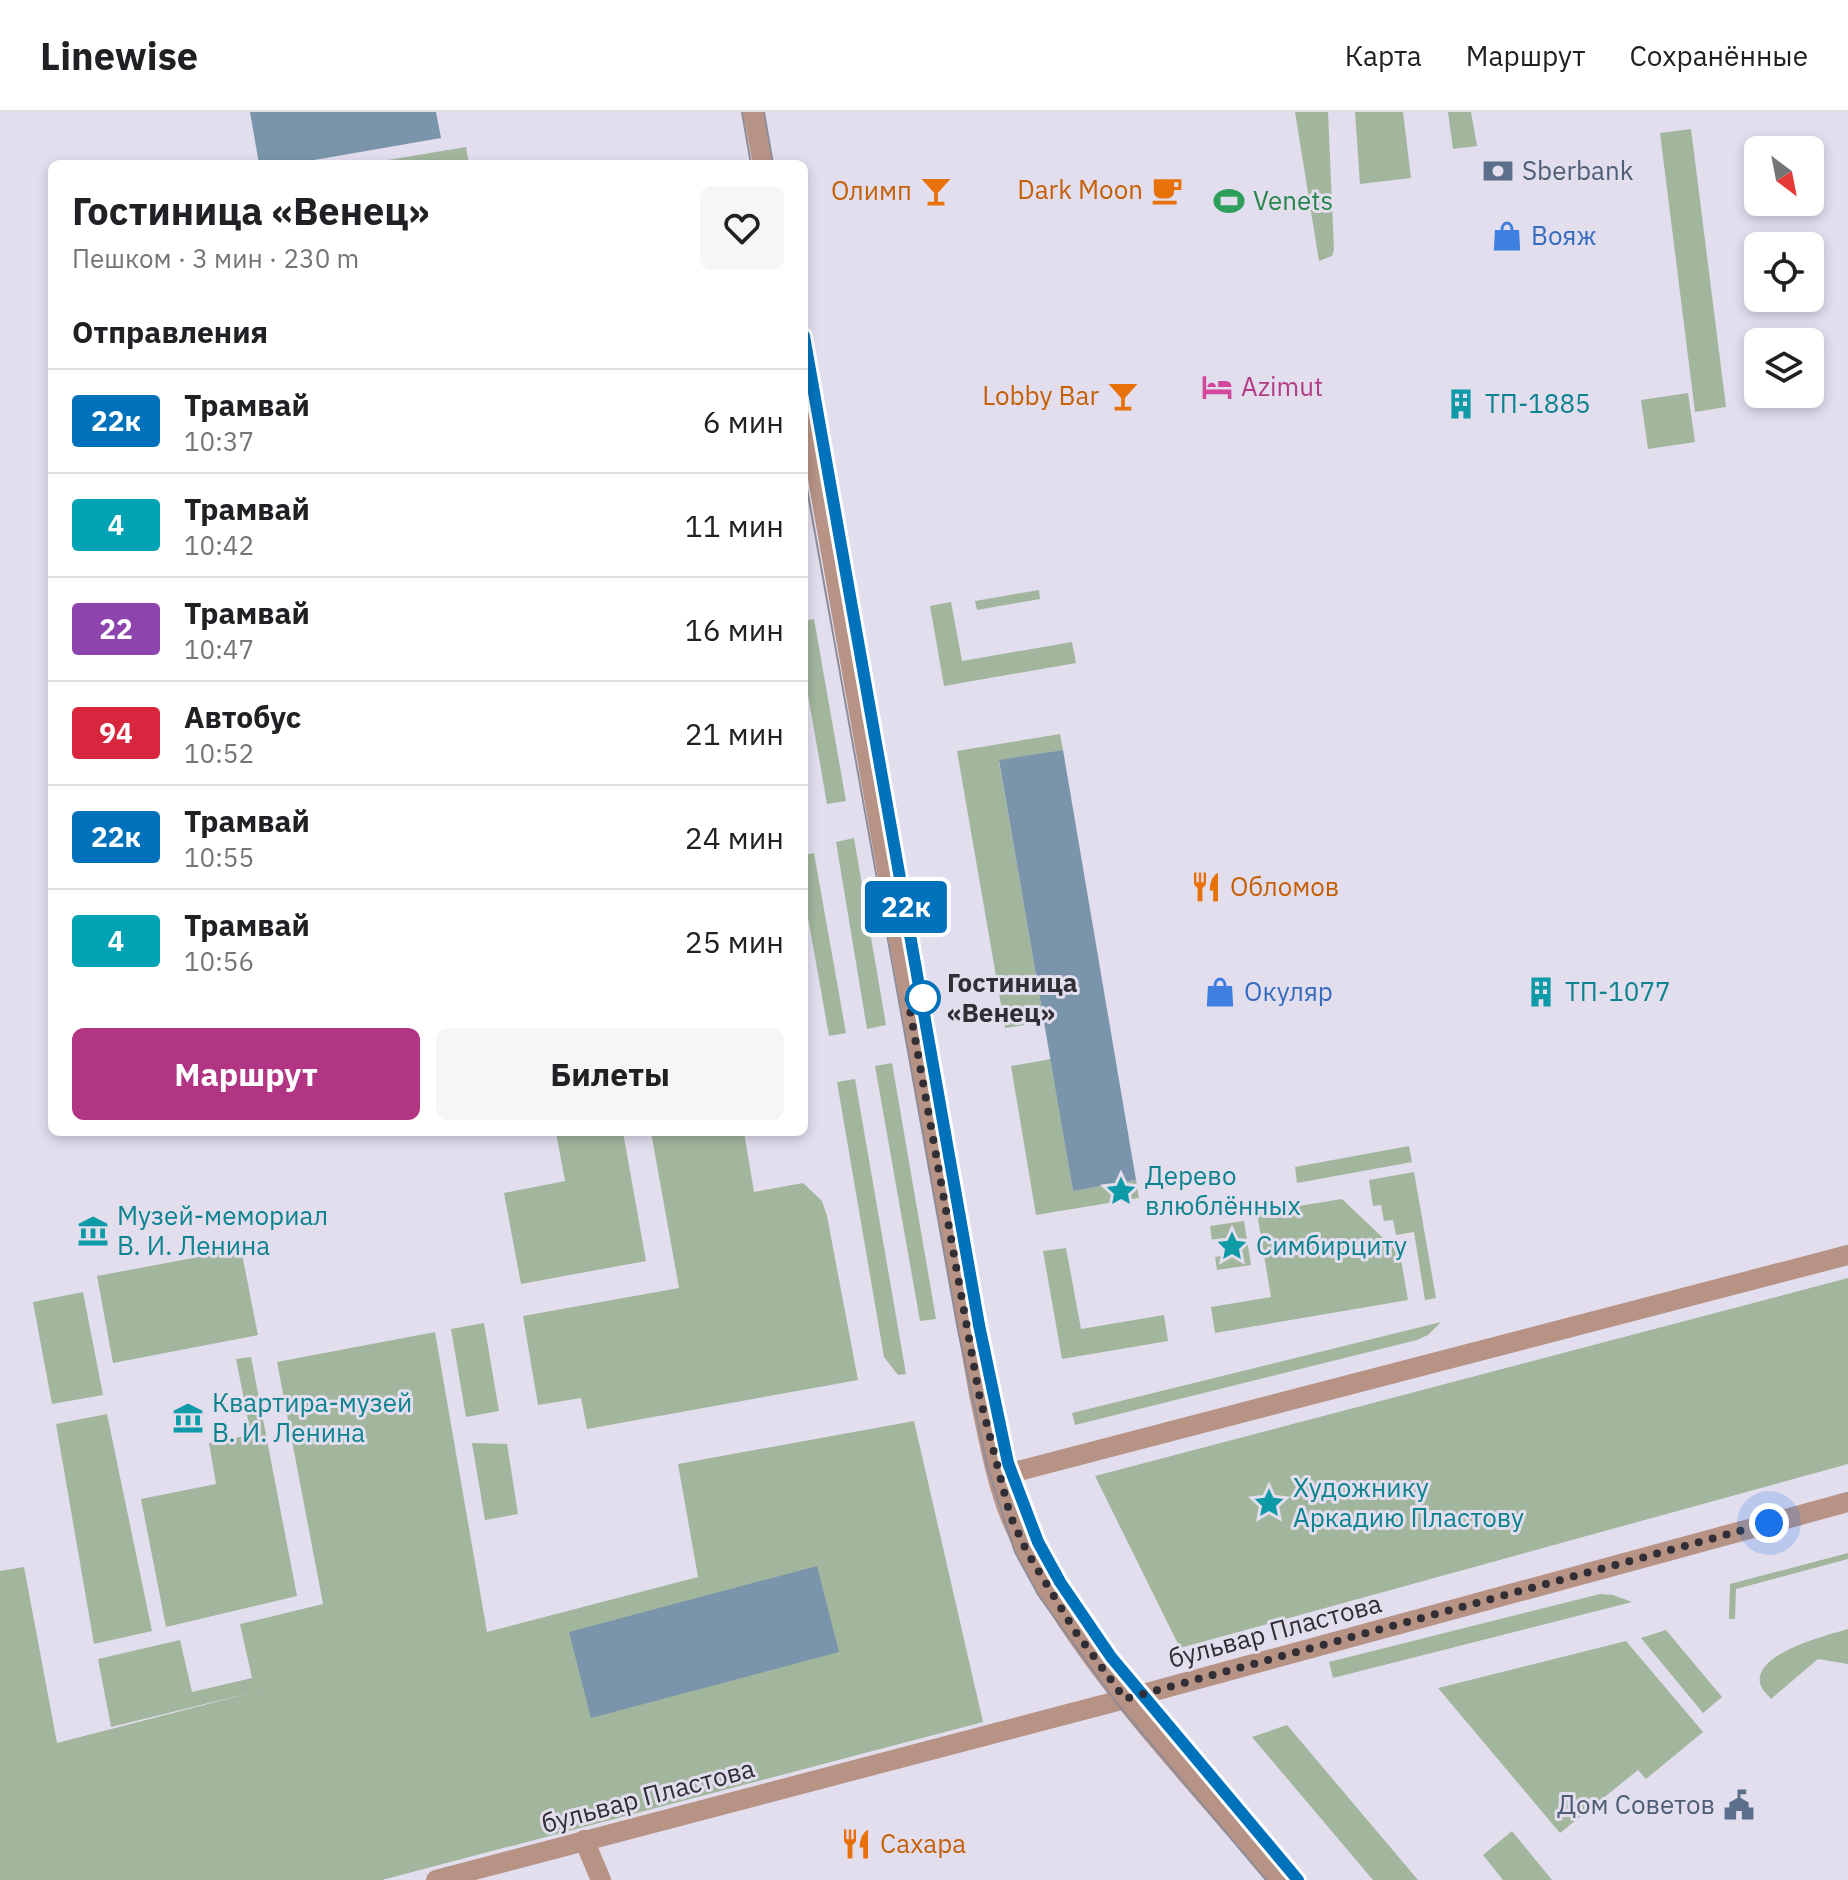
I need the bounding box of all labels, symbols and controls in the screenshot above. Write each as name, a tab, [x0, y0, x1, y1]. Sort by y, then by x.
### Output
text: Linewise	[40, 31, 198, 80]
text: Карта	[1345, 37, 1422, 74]
text: Маршрут	[1466, 37, 1585, 74]
text: Сохранённые	[1629, 37, 1808, 74]
north arrow	[1744, 136, 1824, 216]
map controls	[1744, 136, 1824, 408]
place label: Sberbank	[1522, 153, 1634, 187]
bank icon: Sberbank	[1481, 154, 1515, 188]
place label: Dark Moon	[1017, 172, 1143, 206]
place label: Олимп	[831, 173, 912, 207]
cafe icon: Dark Moon	[1150, 173, 1184, 207]
bar icon: Олимп	[919, 174, 953, 208]
place label: Venets	[1253, 183, 1333, 217]
sports icon: Venets	[1212, 184, 1246, 218]
text: Гостиница «Венец»	[72, 186, 430, 235]
button: heart	[700, 186, 784, 270]
place label: Вояж	[1531, 218, 1596, 252]
shop icon: Вояж	[1490, 219, 1524, 253]
button: locate	[1744, 232, 1824, 312]
text: Пешком · 3 мин · 230 m	[72, 241, 359, 275]
text: Отправления	[72, 312, 268, 351]
button: layers	[1744, 328, 1824, 408]
place label: Azimut	[1241, 369, 1323, 403]
hotel icon: Azimut	[1200, 370, 1234, 404]
place label: Lobby Bar	[982, 378, 1099, 412]
bar icon: Lobby Bar	[1106, 379, 1140, 413]
text: Трамвай	[184, 385, 310, 424]
place label: ТП-1885	[1485, 386, 1591, 420]
building icon: ТП-1885	[1444, 387, 1478, 421]
text: 22к	[91, 402, 141, 439]
text: 6 мин	[703, 402, 784, 441]
text: 10:37	[184, 424, 254, 458]
text: Трамвай	[184, 489, 310, 528]
text: 4	[108, 506, 124, 543]
text: 11 мин	[685, 506, 784, 545]
text: 10:42	[184, 528, 254, 562]
text: Трамвай	[184, 593, 310, 632]
text: 22	[99, 610, 133, 647]
text: 16 мин	[685, 610, 784, 649]
text: 10:47	[184, 632, 254, 666]
text: Автобус	[184, 697, 301, 736]
text: 94	[99, 714, 133, 751]
text: 21 мин	[685, 714, 784, 753]
text: 10:52	[184, 736, 254, 770]
text: Трамвай	[184, 801, 310, 840]
text: 22к	[91, 818, 141, 855]
text: 24 мин	[685, 818, 784, 857]
text: 10:55	[184, 840, 254, 874]
place label: Обломов	[1230, 869, 1339, 903]
restaurant icon: Обломов	[1189, 870, 1223, 904]
line badge: 22к	[860, 881, 952, 933]
text: 22к	[881, 888, 931, 925]
text: Трамвай	[184, 905, 310, 944]
text: 4	[108, 922, 124, 959]
text: 25 мин	[685, 922, 784, 961]
text: 10:56	[184, 944, 254, 978]
place label: Гостиница «Венец»	[947, 965, 1078, 1029]
place label: Окуляр	[1244, 974, 1333, 1008]
place label: ТП-1077	[1565, 974, 1671, 1008]
shop icon: Окуляр	[1203, 975, 1237, 1009]
building icon: ТП-1077	[1524, 975, 1558, 1009]
marker: Гостиница «Венец»	[906, 981, 940, 1015]
button: Маршрут	[72, 1028, 420, 1120]
button: Билеты	[436, 1028, 784, 1120]
place label: Дерево влюблённых	[1145, 1158, 1301, 1222]
place icon: Дерево влюблённых	[1104, 1174, 1138, 1208]
place label: Музей-мемориал В. И. Ленина	[117, 1198, 328, 1262]
museum icon: Музей-мемориал В. И. Ленина	[76, 1214, 110, 1248]
place label: Симбирциту	[1256, 1228, 1407, 1262]
place icon: Симбирциту	[1215, 1229, 1249, 1263]
place label: Квартира-музей В. И. Ленина	[212, 1385, 412, 1449]
museum icon: Квартира-музей В. И. Ленина	[171, 1401, 205, 1435]
place label: Художнику Аркадию Пластову	[1293, 1470, 1524, 1534]
place icon: Художнику Аркадию Пластову	[1252, 1486, 1286, 1520]
your location	[1749, 1503, 1789, 1543]
street label: бульвар Пластова	[1164, 1585, 1385, 1675]
street label: бульвар Пластова	[537, 1750, 758, 1840]
place label: Дом Советов	[1557, 1787, 1715, 1821]
public building icon: Дом Советов	[1722, 1788, 1756, 1822]
place label: Сахара	[880, 1826, 966, 1860]
restaurant icon: Сахара	[839, 1827, 873, 1861]

